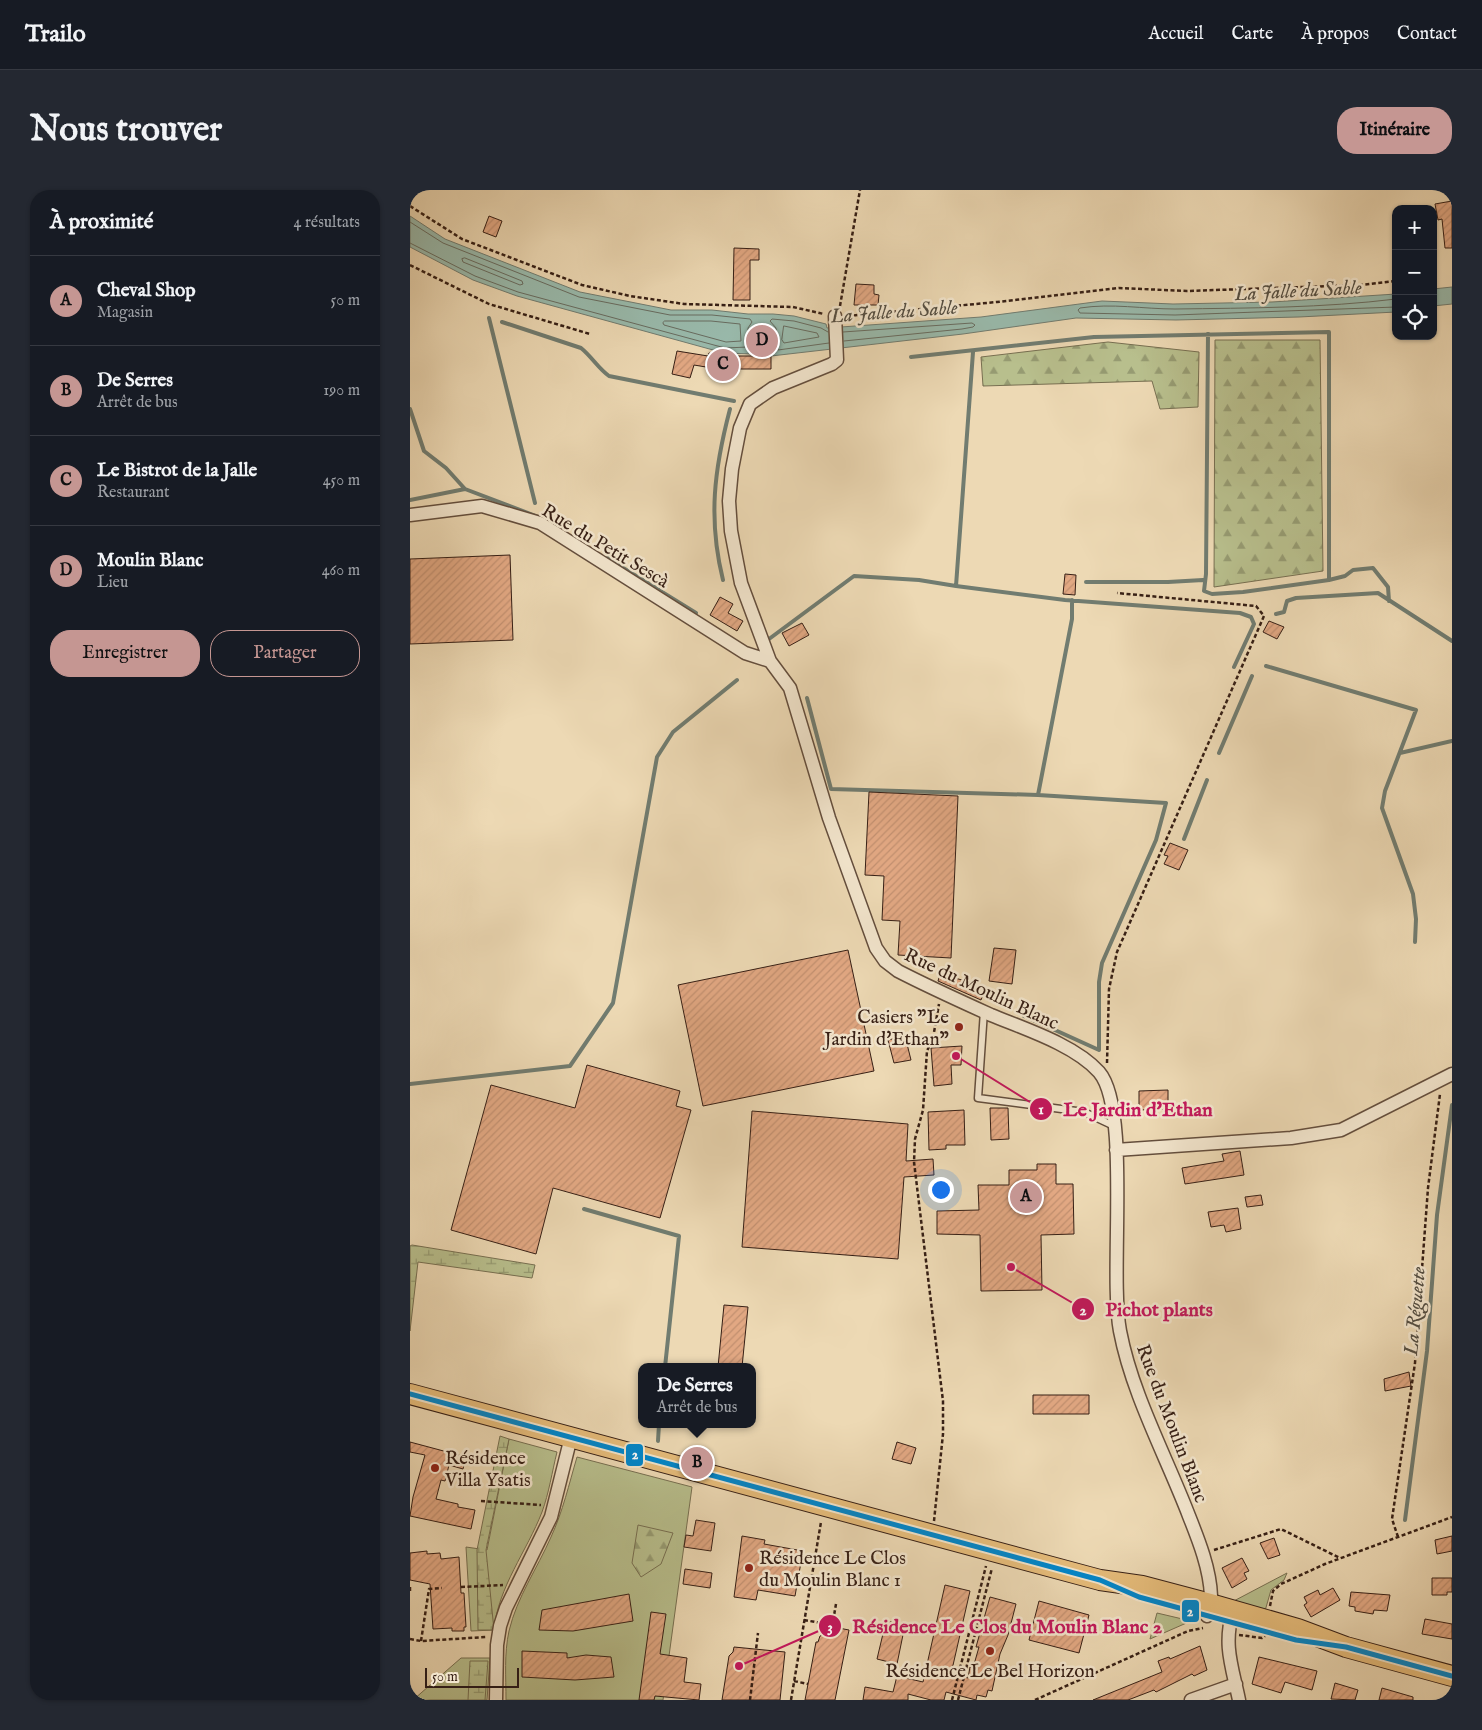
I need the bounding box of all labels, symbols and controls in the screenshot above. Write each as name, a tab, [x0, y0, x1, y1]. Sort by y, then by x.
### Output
text: Trailo	[25, 19, 86, 50]
text: Accueil	[1149, 23, 1204, 46]
text: Carte	[1232, 23, 1273, 46]
text: À propos	[1301, 23, 1369, 46]
text: Contact	[1397, 23, 1457, 46]
button: Itinéraire	[1337, 107, 1452, 154]
text: Nous trouver	[30, 108, 222, 153]
map controls	[1392, 205, 1437, 340]
button: +	[1392, 205, 1437, 250]
text: À proximité	[50, 209, 153, 236]
text: 4 résultats	[294, 213, 360, 233]
button: −	[1392, 250, 1437, 295]
water label: La Jalle du Sable	[1233, 276, 1363, 307]
text: Cheval Shop	[97, 279, 196, 303]
text: A	[61, 291, 71, 311]
text: 50 m	[331, 291, 360, 311]
button: locate	[1392, 295, 1437, 340]
water label: La Jalle du Sable	[829, 296, 959, 329]
text: Magasin	[97, 303, 153, 323]
pin: D	[746, 322, 778, 360]
pin: C	[707, 346, 739, 384]
text: De Serres	[97, 369, 173, 393]
text: B	[61, 381, 71, 401]
text: 190 m	[323, 381, 360, 401]
text: Arrêt de bus	[97, 393, 178, 413]
text: Le Bistrot de la Jalle	[97, 459, 257, 483]
text: C	[60, 471, 72, 491]
text: 450 m	[323, 471, 360, 491]
text: Restaurant	[97, 483, 170, 503]
street label: Rue du Petit Sescà	[537, 499, 674, 595]
text: Moulin Blanc	[97, 549, 204, 573]
text: D	[60, 561, 72, 581]
text: 460 m	[322, 561, 360, 581]
text: Lieu	[97, 573, 128, 593]
button: Enregistrer	[50, 630, 200, 677]
button: Partager	[210, 630, 360, 677]
street label: Rue du Moulin Blanc	[900, 943, 1062, 1036]
place label: Casiers "Le Jardin d'Ethan"	[822, 1006, 949, 1052]
marker: Casiers "Le Jardin d'Ethan"	[953, 1021, 965, 1033]
callout: Le Jardin d'Ethan	[1028, 1091, 1222, 1126]
text: Le Jardin d'Ethan	[1063, 1098, 1213, 1123]
text: 1	[1038, 1100, 1044, 1119]
your location	[928, 1177, 954, 1203]
pin: A	[1010, 1178, 1042, 1216]
water label: La Réguette	[1399, 1265, 1433, 1358]
callout: Pichot plants	[1070, 1292, 1222, 1327]
text: Pichot plants	[1105, 1298, 1213, 1323]
text: 2	[1079, 1301, 1087, 1320]
street label: Rue du Moulin Blanc	[1130, 1341, 1212, 1506]
popup	[638, 1363, 756, 1428]
text: De Serres	[657, 1374, 733, 1398]
text: Arrêt de bus	[657, 1398, 737, 1418]
line badge: 2	[625, 1443, 644, 1467]
pin: B	[681, 1444, 713, 1482]
text: 2	[632, 1446, 639, 1464]
place label: Résidence Villa Ysatis	[444, 1447, 531, 1493]
marker: Résidence Villa Ysatis	[429, 1462, 441, 1474]
place label: Résidence Le Clos du Moulin Blanc 1	[759, 1547, 906, 1593]
marker: Résidence Le Clos du Moulin Blanc 1	[743, 1562, 755, 1574]
line badge: 2	[1181, 1599, 1200, 1623]
text: 2	[1187, 1603, 1194, 1621]
callout: Résidence Le Clos du Moulin Blanc 2	[817, 1609, 1172, 1644]
text: Résidence Le Clos du Moulin Blanc 2	[852, 1615, 1163, 1640]
text: 3	[827, 1618, 833, 1637]
marker: Résidence Le Bel Horizon	[984, 1645, 996, 1657]
place label: Résidence Le Bel Horizon	[885, 1660, 1095, 1684]
scale bar	[425, 1665, 519, 1688]
text: 50 m	[432, 1668, 458, 1686]

